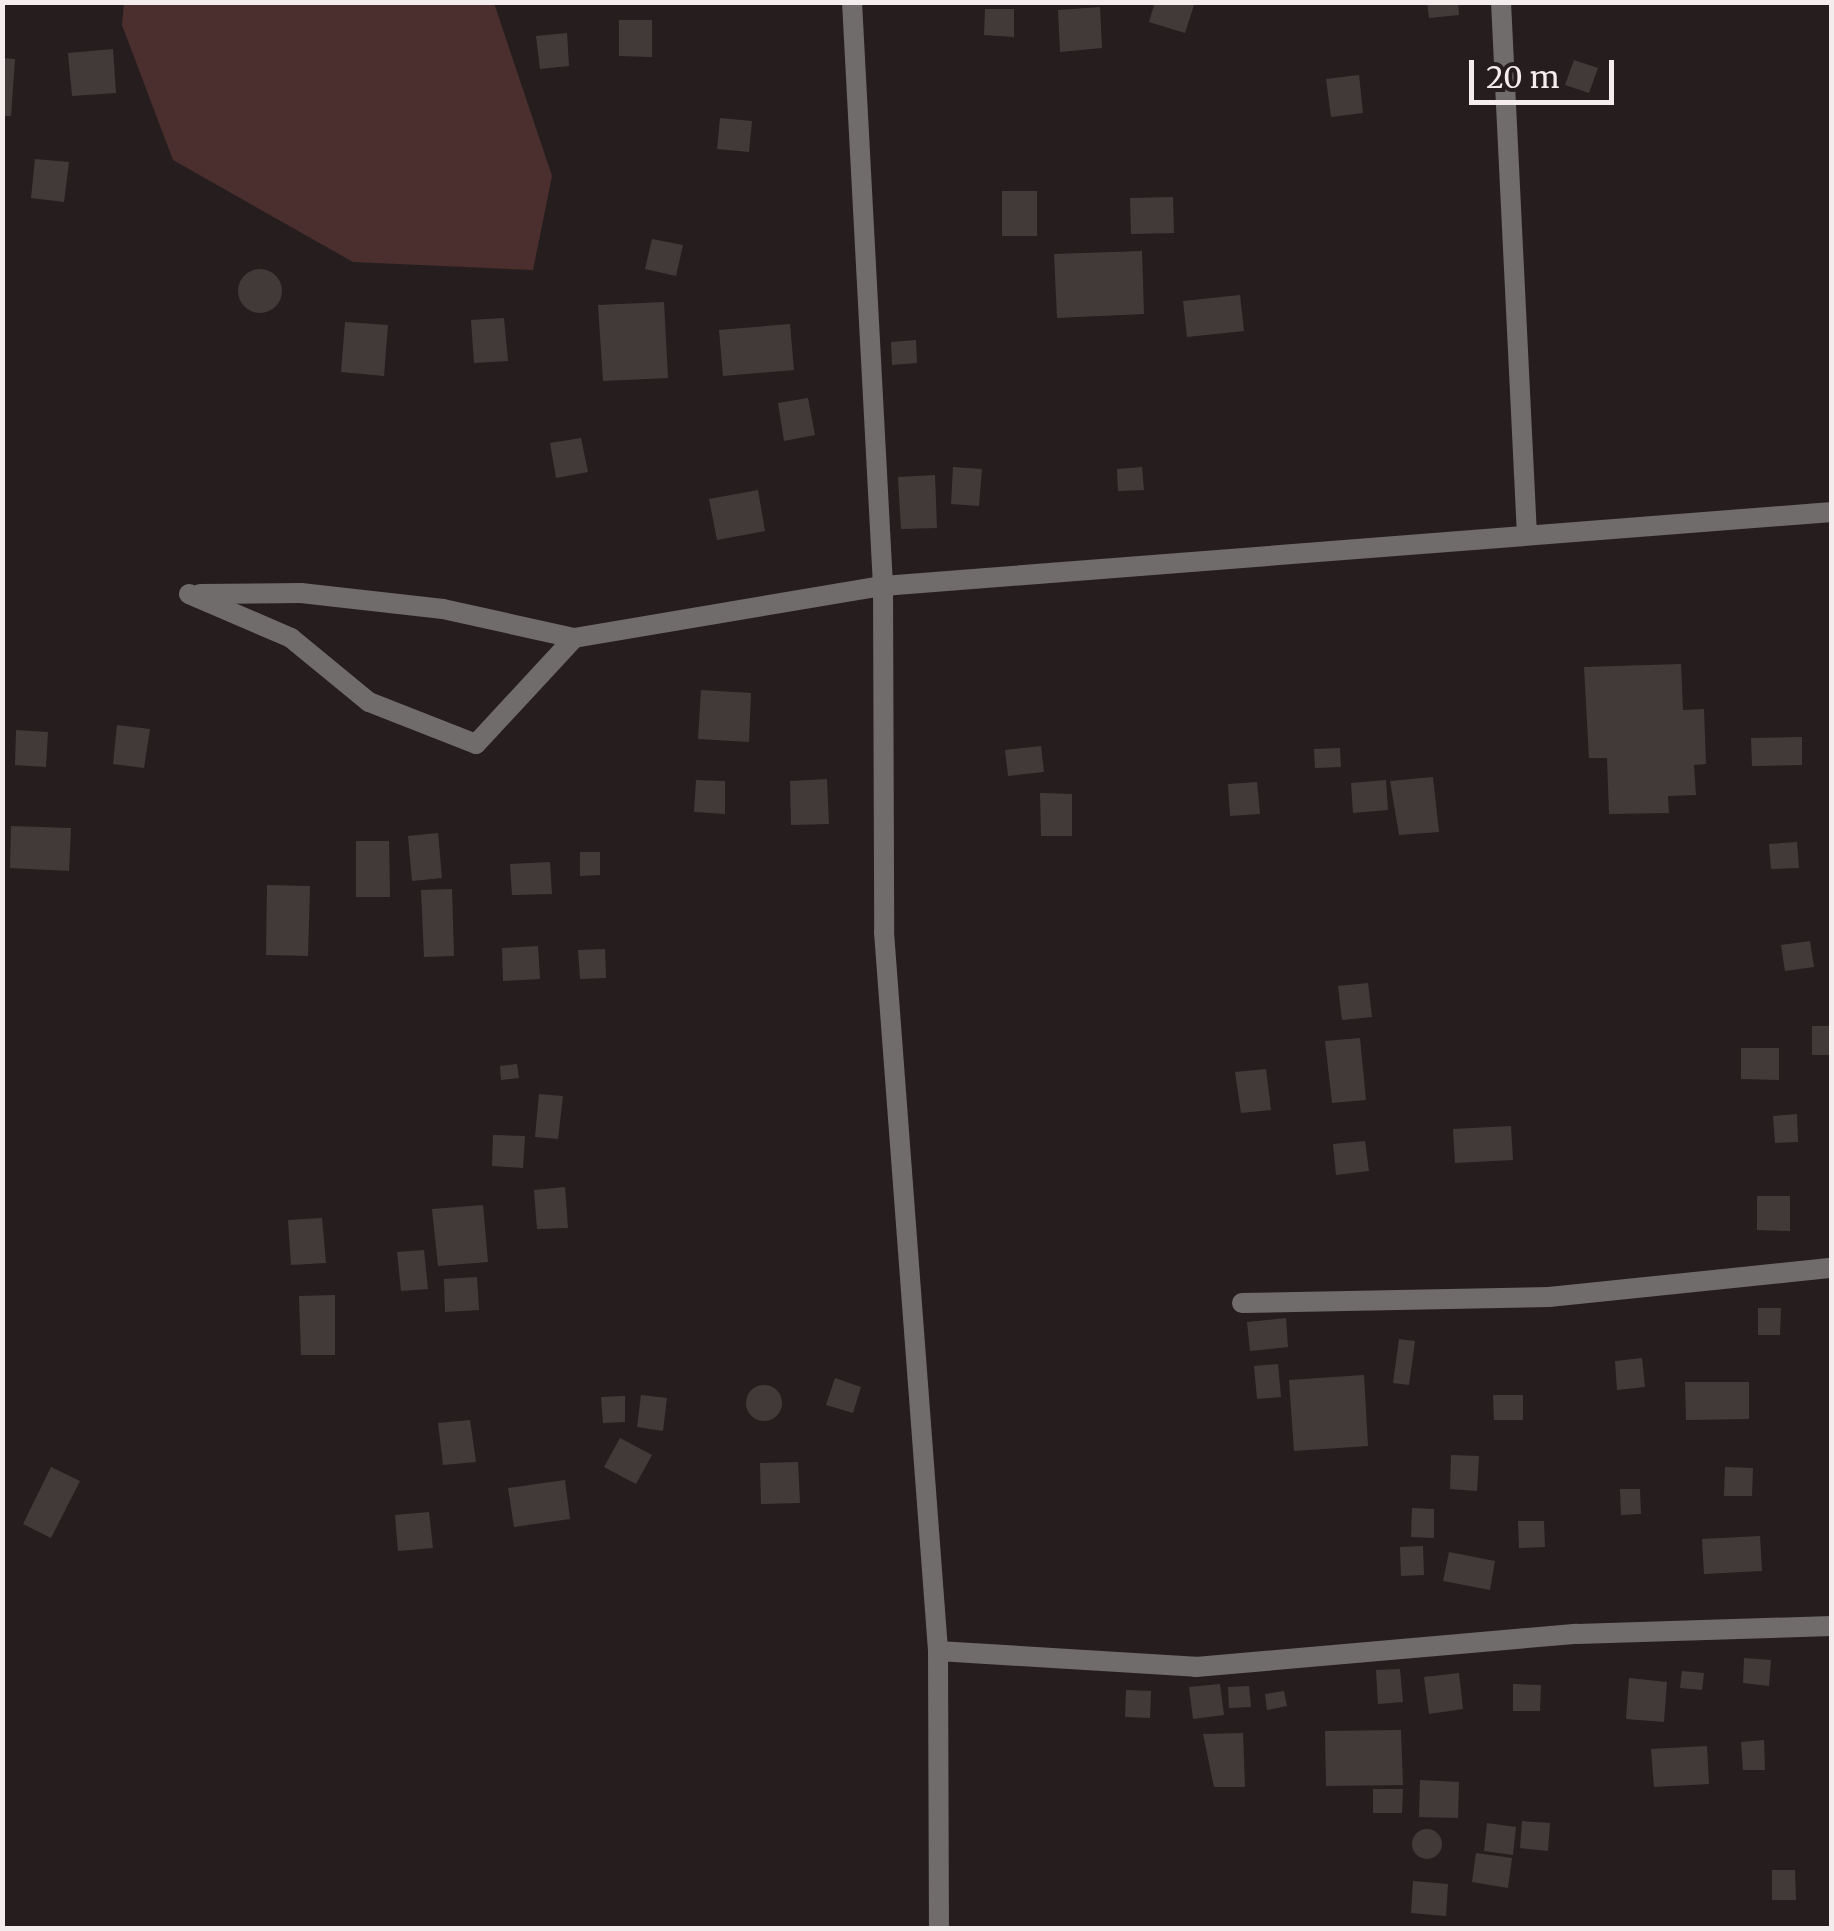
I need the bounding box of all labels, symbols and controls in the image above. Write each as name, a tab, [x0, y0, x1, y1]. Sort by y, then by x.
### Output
scale bar	[1474, 40, 1619, 102]
text: 20 m	[1486, 58, 1559, 96]

